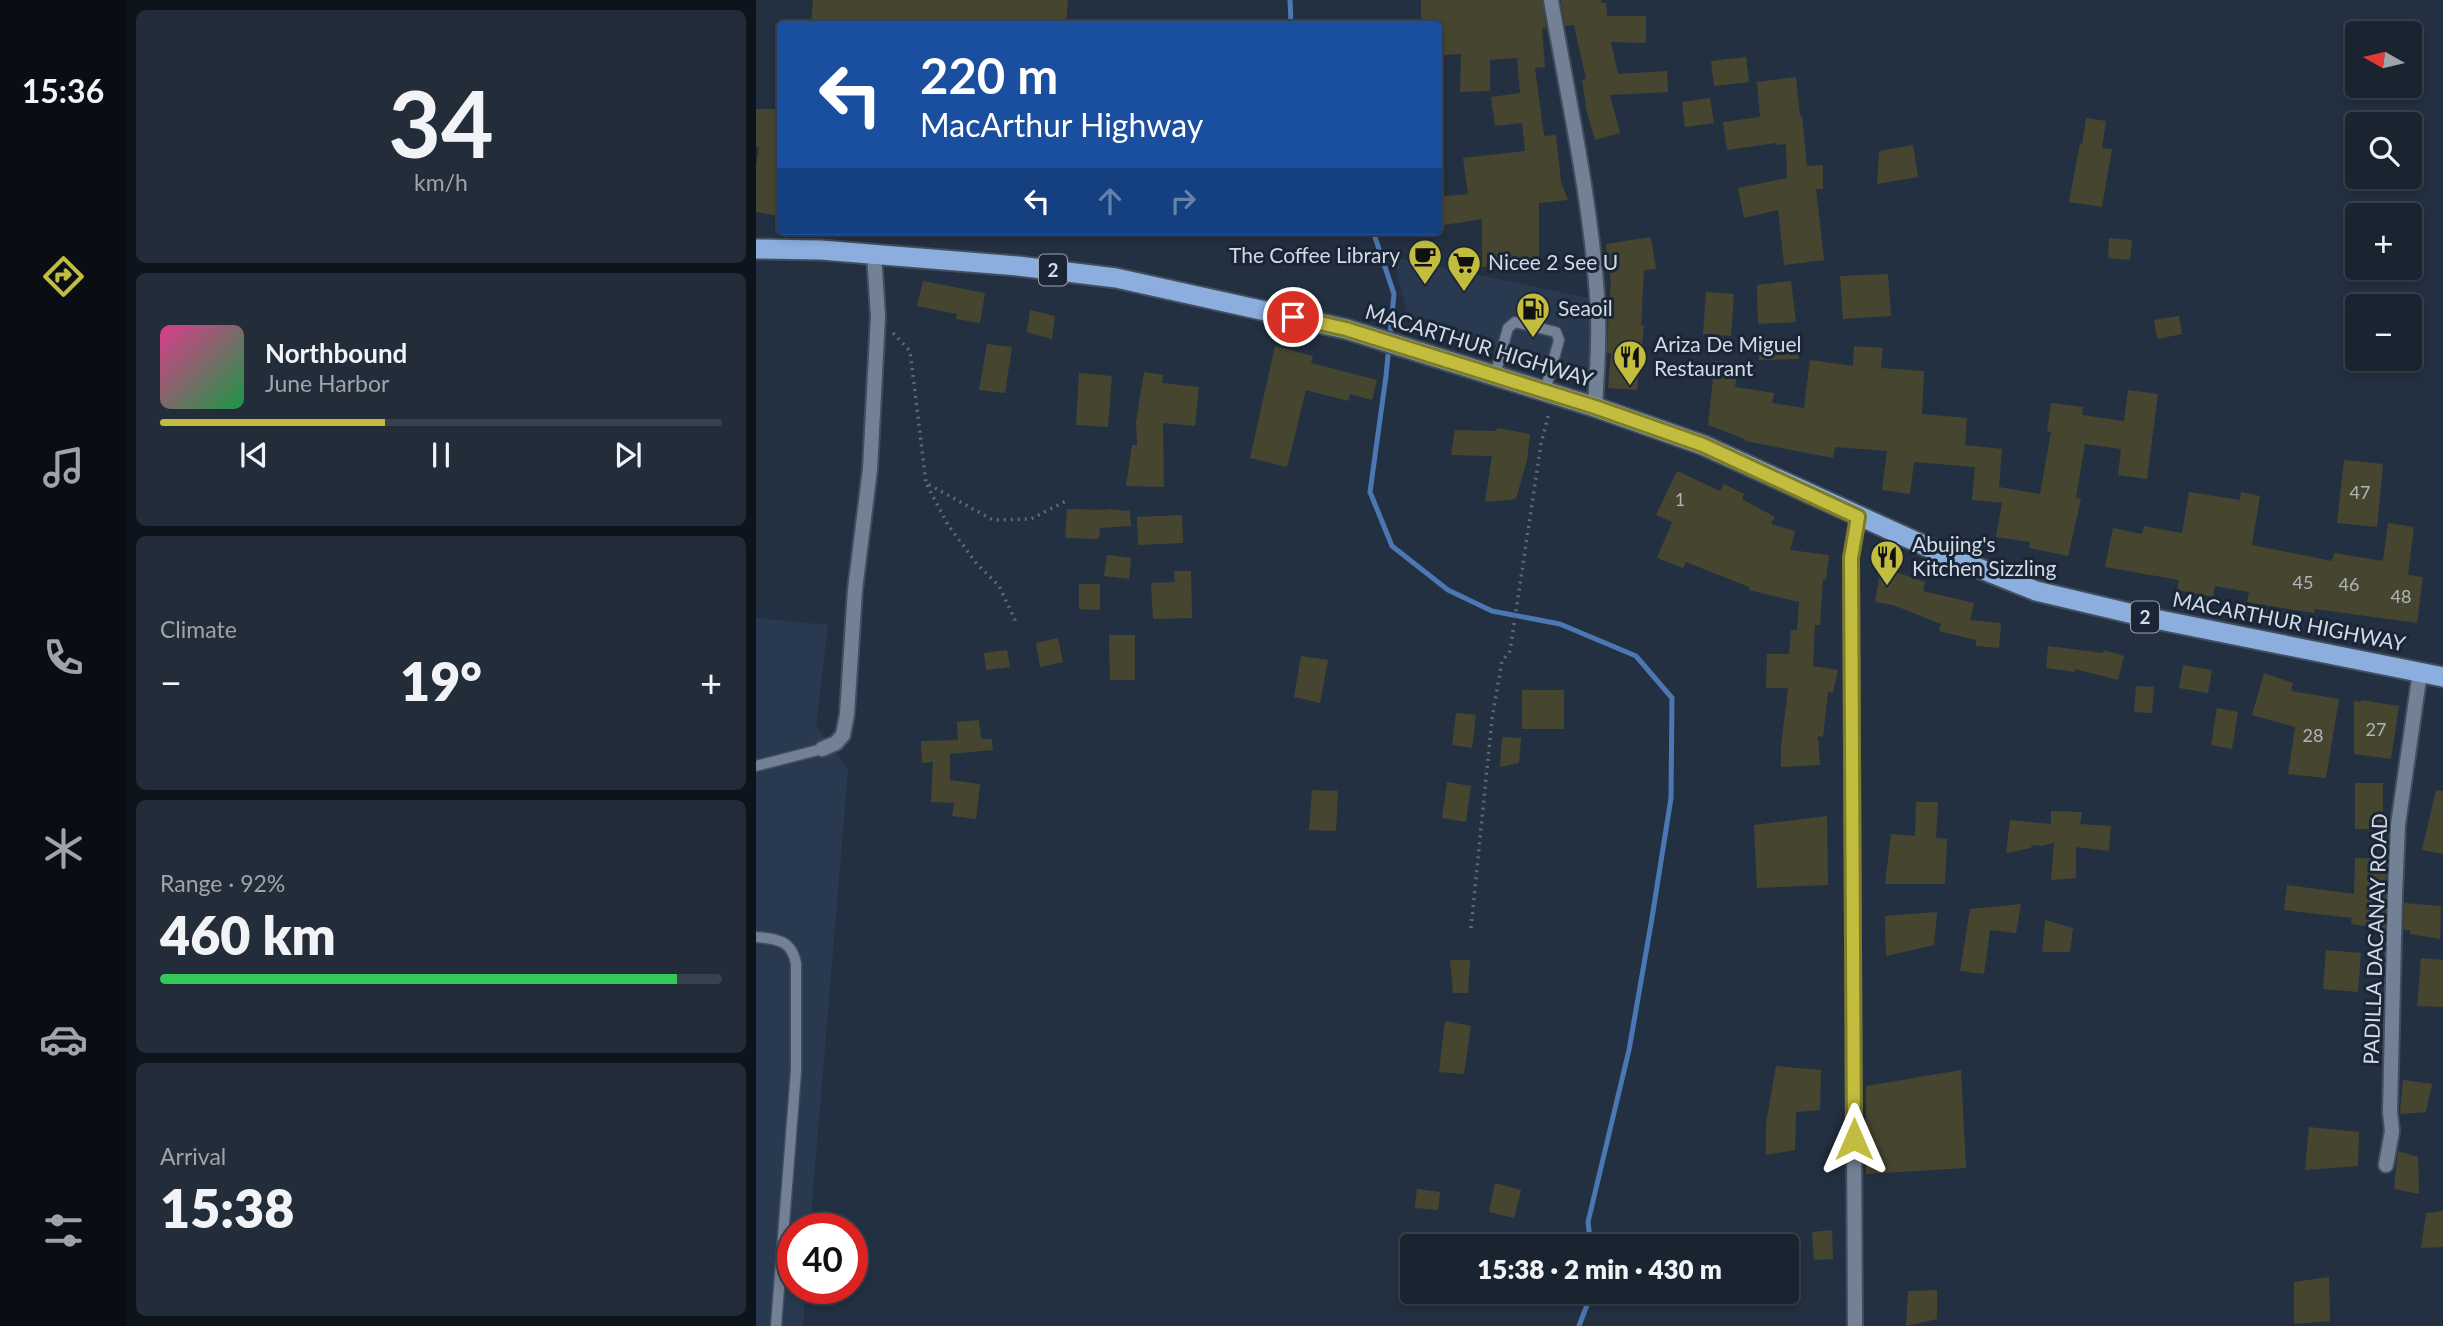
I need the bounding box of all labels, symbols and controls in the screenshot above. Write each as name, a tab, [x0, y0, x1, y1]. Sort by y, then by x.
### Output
north arrow	[2345, 21, 2422, 98]
map controls	[2345, 21, 2422, 371]
text: 220 m	[920, 46, 1058, 104]
icon: left	[805, 49, 896, 140]
text: 34	[388, 68, 494, 177]
text: 15:36	[22, 71, 104, 110]
text: MacArthur Highway	[920, 105, 1203, 144]
button: search	[2345, 112, 2422, 189]
text: km/h	[414, 168, 468, 196]
icon: left	[1018, 182, 1056, 220]
icon: ahead	[1091, 182, 1129, 220]
icon: right	[1164, 182, 1202, 220]
button: +	[2345, 203, 2422, 280]
cafe icon: The Coffee Library	[1406, 237, 1444, 286]
place label: The Coffee Library	[1229, 242, 1400, 267]
supermarket icon: Nicee 2 See U	[1445, 244, 1483, 293]
place label: Nicee 2 See U	[1488, 249, 1618, 274]
icon: directions	[39, 252, 88, 301]
road number: 2	[1039, 254, 1067, 286]
pin	[1263, 287, 1323, 347]
fuel station icon: Seaoil	[1514, 290, 1552, 339]
button: −	[2345, 294, 2422, 371]
place label: Seaoil	[1558, 295, 1613, 320]
icon: arrive	[1274, 298, 1312, 336]
street label: MACARTHUR HIGHWAY	[1363, 298, 1597, 391]
place label: Ariza De Miguel Restaurant	[1654, 331, 1802, 380]
text: Northbound	[265, 337, 407, 369]
restaurant icon: Ariza De Miguel Restaurant	[1611, 338, 1649, 387]
text: June Harbor	[265, 369, 389, 397]
icon: previous	[235, 436, 273, 474]
icon: pause	[422, 436, 460, 474]
icon: next	[609, 436, 647, 474]
icon: music	[39, 443, 88, 492]
house number: 47	[2350, 481, 2370, 503]
house number: 1	[1675, 488, 1685, 510]
place label: Abujing's Kitchen Sizzling	[1912, 531, 2056, 580]
restaurant icon: Abujing's Kitchen Sizzling	[1868, 538, 1906, 587]
house number: 45	[2293, 571, 2313, 593]
house number: 46	[2339, 573, 2359, 595]
house number: 48	[2391, 585, 2411, 607]
street label: MACARTHUR HIGHWAY	[2171, 586, 2409, 656]
road number: 2	[2131, 602, 2159, 632]
text: Climate	[160, 615, 237, 643]
icon: phone	[39, 633, 88, 682]
text: 19°	[400, 650, 482, 712]
text: −	[160, 659, 182, 705]
text: +	[700, 659, 722, 705]
house number: 27	[2366, 718, 2386, 740]
house number: 28	[2303, 724, 2323, 746]
street label: PADILLA DACANAY ROAD	[2358, 813, 2391, 1065]
icon: climate	[39, 824, 88, 873]
text: Range · 92%	[160, 869, 285, 897]
text: 460 km	[160, 904, 336, 966]
icon: car	[39, 1015, 88, 1064]
position arrow	[1817, 1102, 1891, 1176]
text: Arrival	[160, 1142, 226, 1170]
text: 15:38	[160, 1177, 294, 1239]
icon: filters	[39, 1206, 88, 1255]
speed limit sign: 40	[777, 1213, 868, 1304]
text: 15:38 · 2 min · 430 m	[1477, 1253, 1722, 1285]

